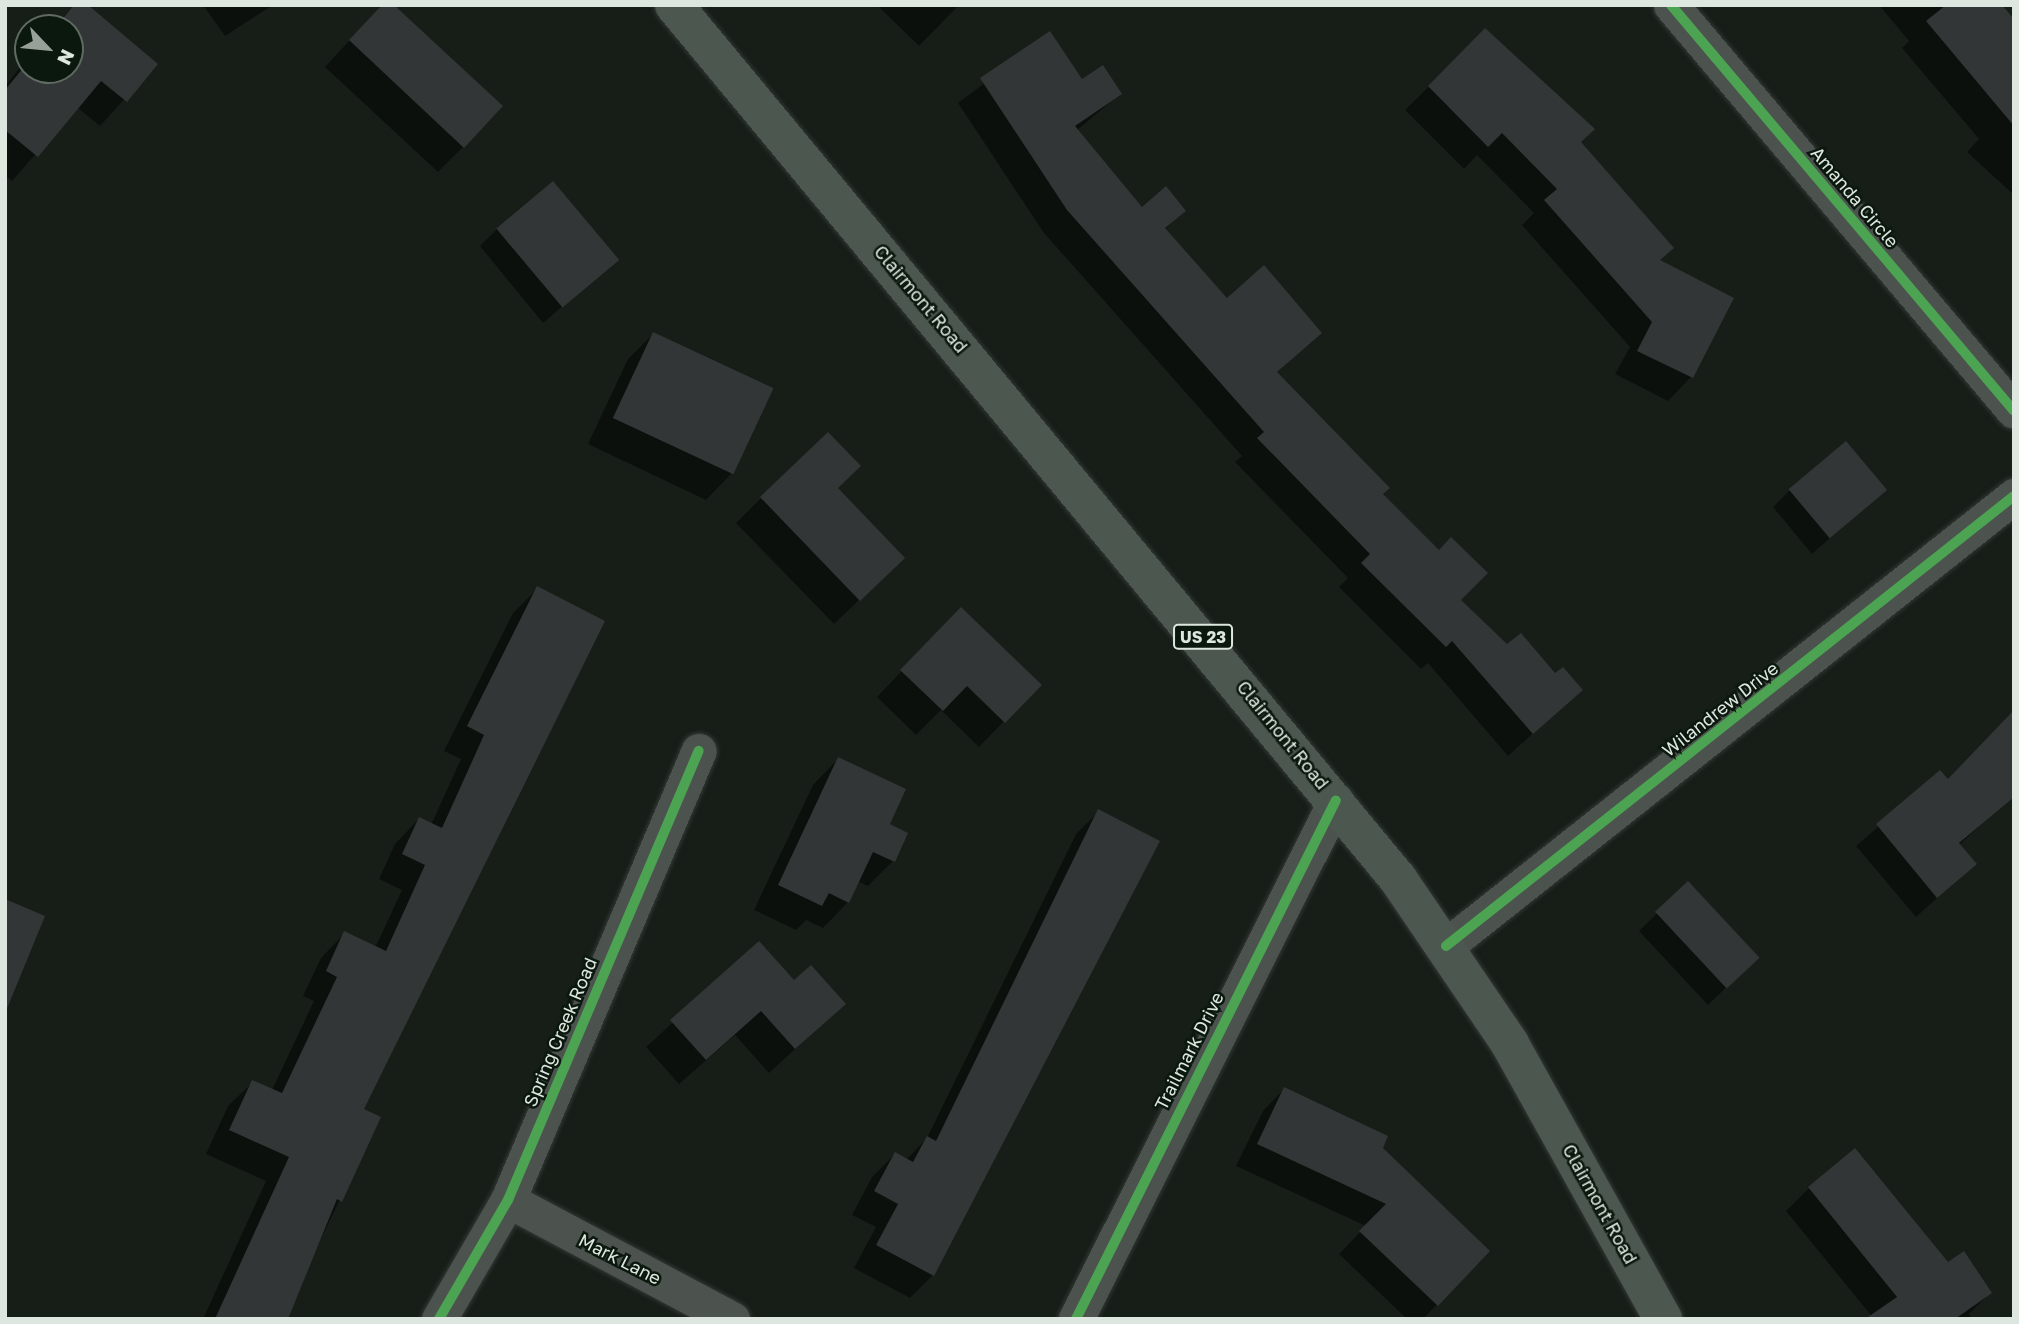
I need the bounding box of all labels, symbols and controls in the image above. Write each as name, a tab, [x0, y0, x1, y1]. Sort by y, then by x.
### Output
north arrow	[14, 14, 84, 84]
text: N	[53, 46, 80, 69]
street label: Amanda Circle	[1807, 142, 1903, 252]
street label: Clairmont Road	[870, 241, 972, 357]
road number: US 23	[1172, 624, 1234, 650]
street label: Wilandrew Drive	[1658, 657, 1782, 761]
street label: Clairmont Road	[1233, 676, 1333, 794]
street label: Spring Creek Road	[519, 954, 601, 1110]
street label: Trailmark Drive	[1150, 988, 1228, 1114]
street label: Clairmont Road	[1558, 1140, 1642, 1268]
street label: Mark Lane	[575, 1229, 665, 1289]

